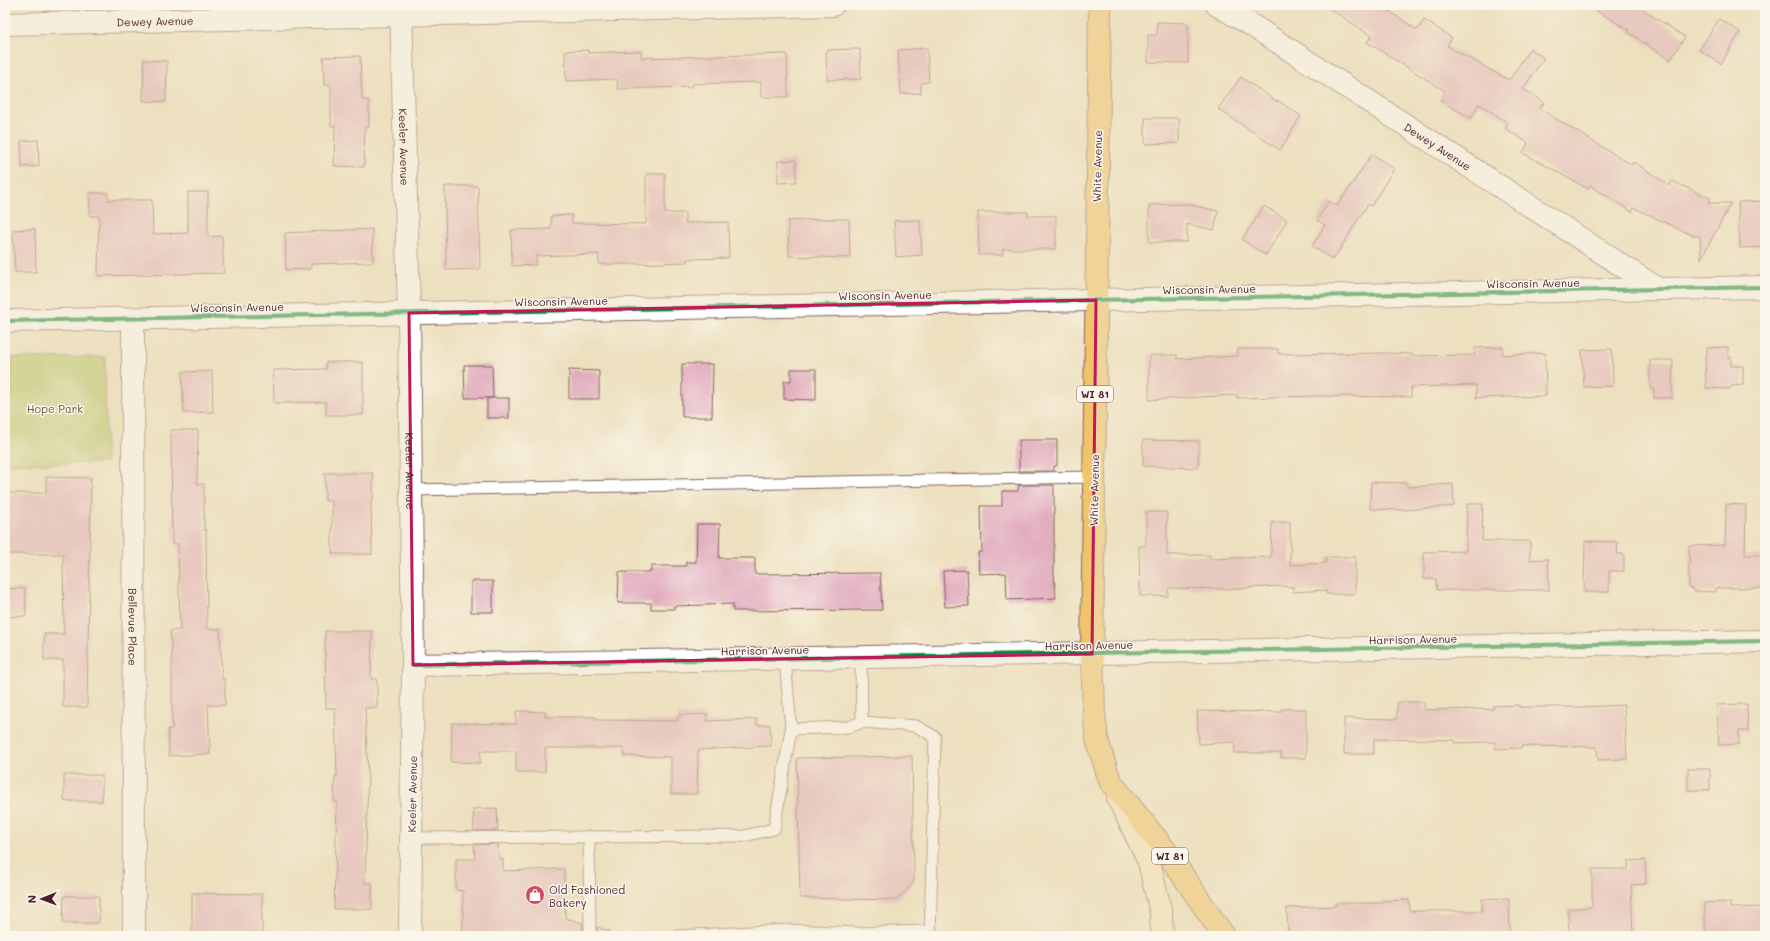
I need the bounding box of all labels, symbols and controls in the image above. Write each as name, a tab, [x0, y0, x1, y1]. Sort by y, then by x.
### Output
street label: Dewey Avenue	[116, 12, 194, 29]
street label: Keeler Avenue	[396, 108, 413, 186]
street label: Dewey Avenue	[1401, 119, 1474, 173]
street label: White Avenue	[1089, 129, 1105, 202]
street label: Wisconsin Avenue	[1486, 275, 1580, 291]
street label: Wisconsin Avenue	[1162, 281, 1256, 297]
street label: Wisconsin Avenue	[838, 287, 932, 303]
street label: Wisconsin Avenue	[514, 293, 608, 309]
street label: Wisconsin Avenue	[190, 299, 284, 315]
road number: WI 81	[1077, 386, 1113, 402]
park label: Hope Park	[27, 401, 83, 416]
street label: Keeler Avenue	[403, 432, 419, 510]
street label: White Avenue	[1086, 453, 1102, 526]
street label: Bellevue Place	[126, 588, 141, 666]
street label: Harrison Avenue	[1369, 631, 1458, 647]
street label: Harrison Avenue	[1045, 637, 1134, 653]
street label: Harrison Avenue	[721, 642, 810, 658]
street label: Keeler Avenue	[404, 755, 420, 833]
road number: WI 81	[1152, 848, 1188, 864]
north arrow	[22, 879, 62, 919]
place label: Old Fashioned Bakery	[549, 882, 625, 910]
shop icon: Old Fashioned Bakery	[524, 884, 546, 906]
text: N	[24, 895, 39, 903]

